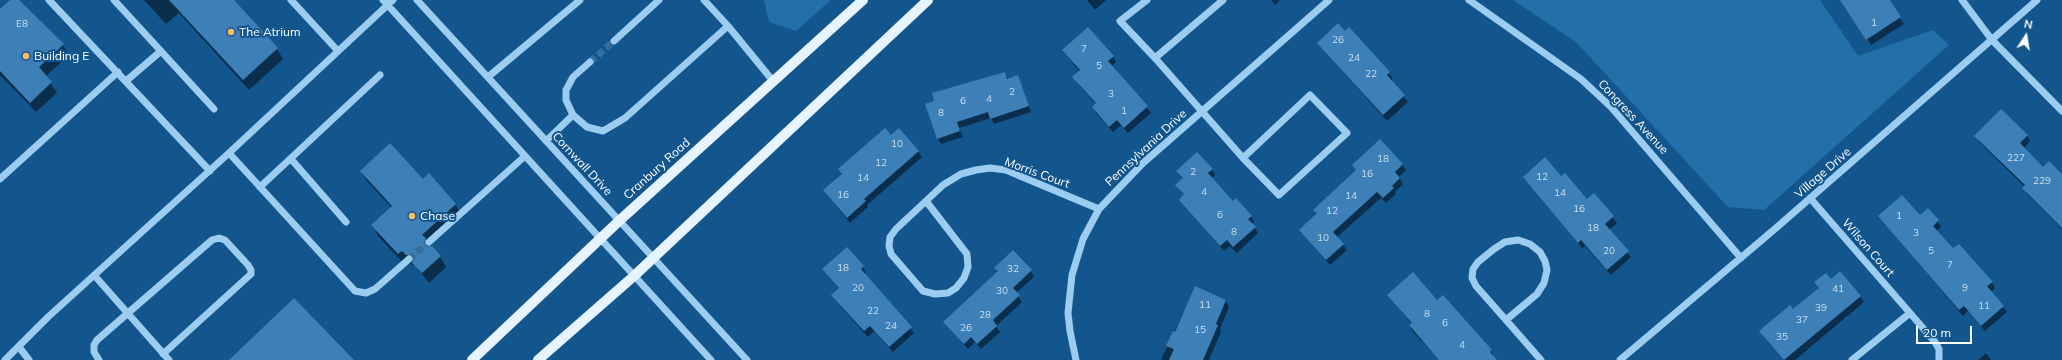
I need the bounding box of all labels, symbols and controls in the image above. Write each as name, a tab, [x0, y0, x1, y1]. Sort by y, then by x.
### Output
north arrow	[2006, 16, 2046, 56]
house number: 1	[1871, 17, 1877, 29]
text: N	[2023, 17, 2034, 32]
house number: E8	[16, 18, 28, 30]
place label: The Atrium	[239, 25, 300, 39]
marker: The Atrium	[226, 27, 236, 37]
house number: 26	[1332, 34, 1344, 46]
house number: 7	[1081, 43, 1087, 55]
place label: Building E	[34, 49, 89, 63]
marker: Building E	[21, 51, 31, 61]
house number: 24	[1348, 52, 1360, 64]
house number: 5	[1096, 60, 1102, 72]
house number: 22	[1365, 68, 1377, 80]
street label: Congress Avenue	[1595, 77, 1671, 157]
house number: 2	[1009, 86, 1015, 98]
house number: 3	[1108, 88, 1114, 100]
house number: 4	[986, 93, 992, 105]
house number: 6	[960, 95, 966, 107]
house number: 1	[1121, 105, 1127, 117]
house number: 8	[938, 107, 944, 119]
street label: Pennsylvania Drive	[1102, 107, 1190, 189]
street label: Cornwall Drive	[549, 129, 615, 199]
street label: Cranbury Road	[621, 135, 693, 203]
house number: 10	[891, 138, 903, 150]
street label: Village Drive	[1792, 145, 1854, 201]
house number: 227	[2007, 152, 2025, 164]
house number: 18	[1377, 153, 1389, 165]
street label: Morris Court	[1002, 155, 1072, 191]
house number: 12	[875, 157, 887, 169]
house number: 2	[1190, 166, 1196, 178]
house number: 16	[1361, 168, 1373, 180]
house number: 12	[1536, 171, 1548, 183]
house number: 14	[857, 172, 869, 184]
house number: 229	[2033, 175, 2051, 187]
house number: 4	[1201, 186, 1207, 198]
house number: 14	[1554, 187, 1566, 199]
house number: 16	[837, 189, 849, 201]
house number: 14	[1345, 190, 1357, 202]
house number: 16	[1573, 203, 1585, 215]
house number: 12	[1326, 205, 1338, 217]
place label: Chase	[420, 209, 455, 223]
house number: 6	[1217, 209, 1223, 221]
house number: 1	[1896, 210, 1902, 222]
marker: Chase	[407, 211, 417, 221]
street label: Wilson Court	[1839, 216, 1897, 280]
house number: 18	[1587, 222, 1599, 234]
house number: 8	[1231, 226, 1237, 238]
house number: 3	[1913, 227, 1919, 239]
house number: 10	[1317, 232, 1329, 244]
house number: 20	[1603, 245, 1615, 257]
house number: 5	[1928, 245, 1934, 257]
house number: 7	[1947, 259, 1953, 271]
house number: 18	[837, 262, 849, 274]
house number: 32	[1007, 263, 1019, 275]
house number: 20	[852, 282, 864, 294]
house number: 9	[1962, 282, 1968, 294]
house number: 41	[1832, 283, 1844, 295]
house number: 30	[996, 285, 1008, 297]
house number: 11	[1199, 299, 1211, 311]
house number: 11	[1978, 300, 1990, 312]
house number: 39	[1815, 302, 1827, 314]
house number: 22	[867, 305, 879, 317]
house number: 8	[1424, 308, 1430, 320]
house number: 28	[979, 309, 991, 321]
house number: 37	[1796, 314, 1808, 326]
house number: 6	[1442, 317, 1448, 329]
scale bar	[1918, 318, 1974, 344]
house number: 24	[885, 320, 897, 332]
house number: 26	[960, 322, 972, 334]
house number: 15	[1194, 324, 1206, 336]
text: 20 m	[1923, 325, 1951, 340]
house number: 35	[1776, 331, 1788, 343]
house number: 4	[1459, 339, 1465, 351]

